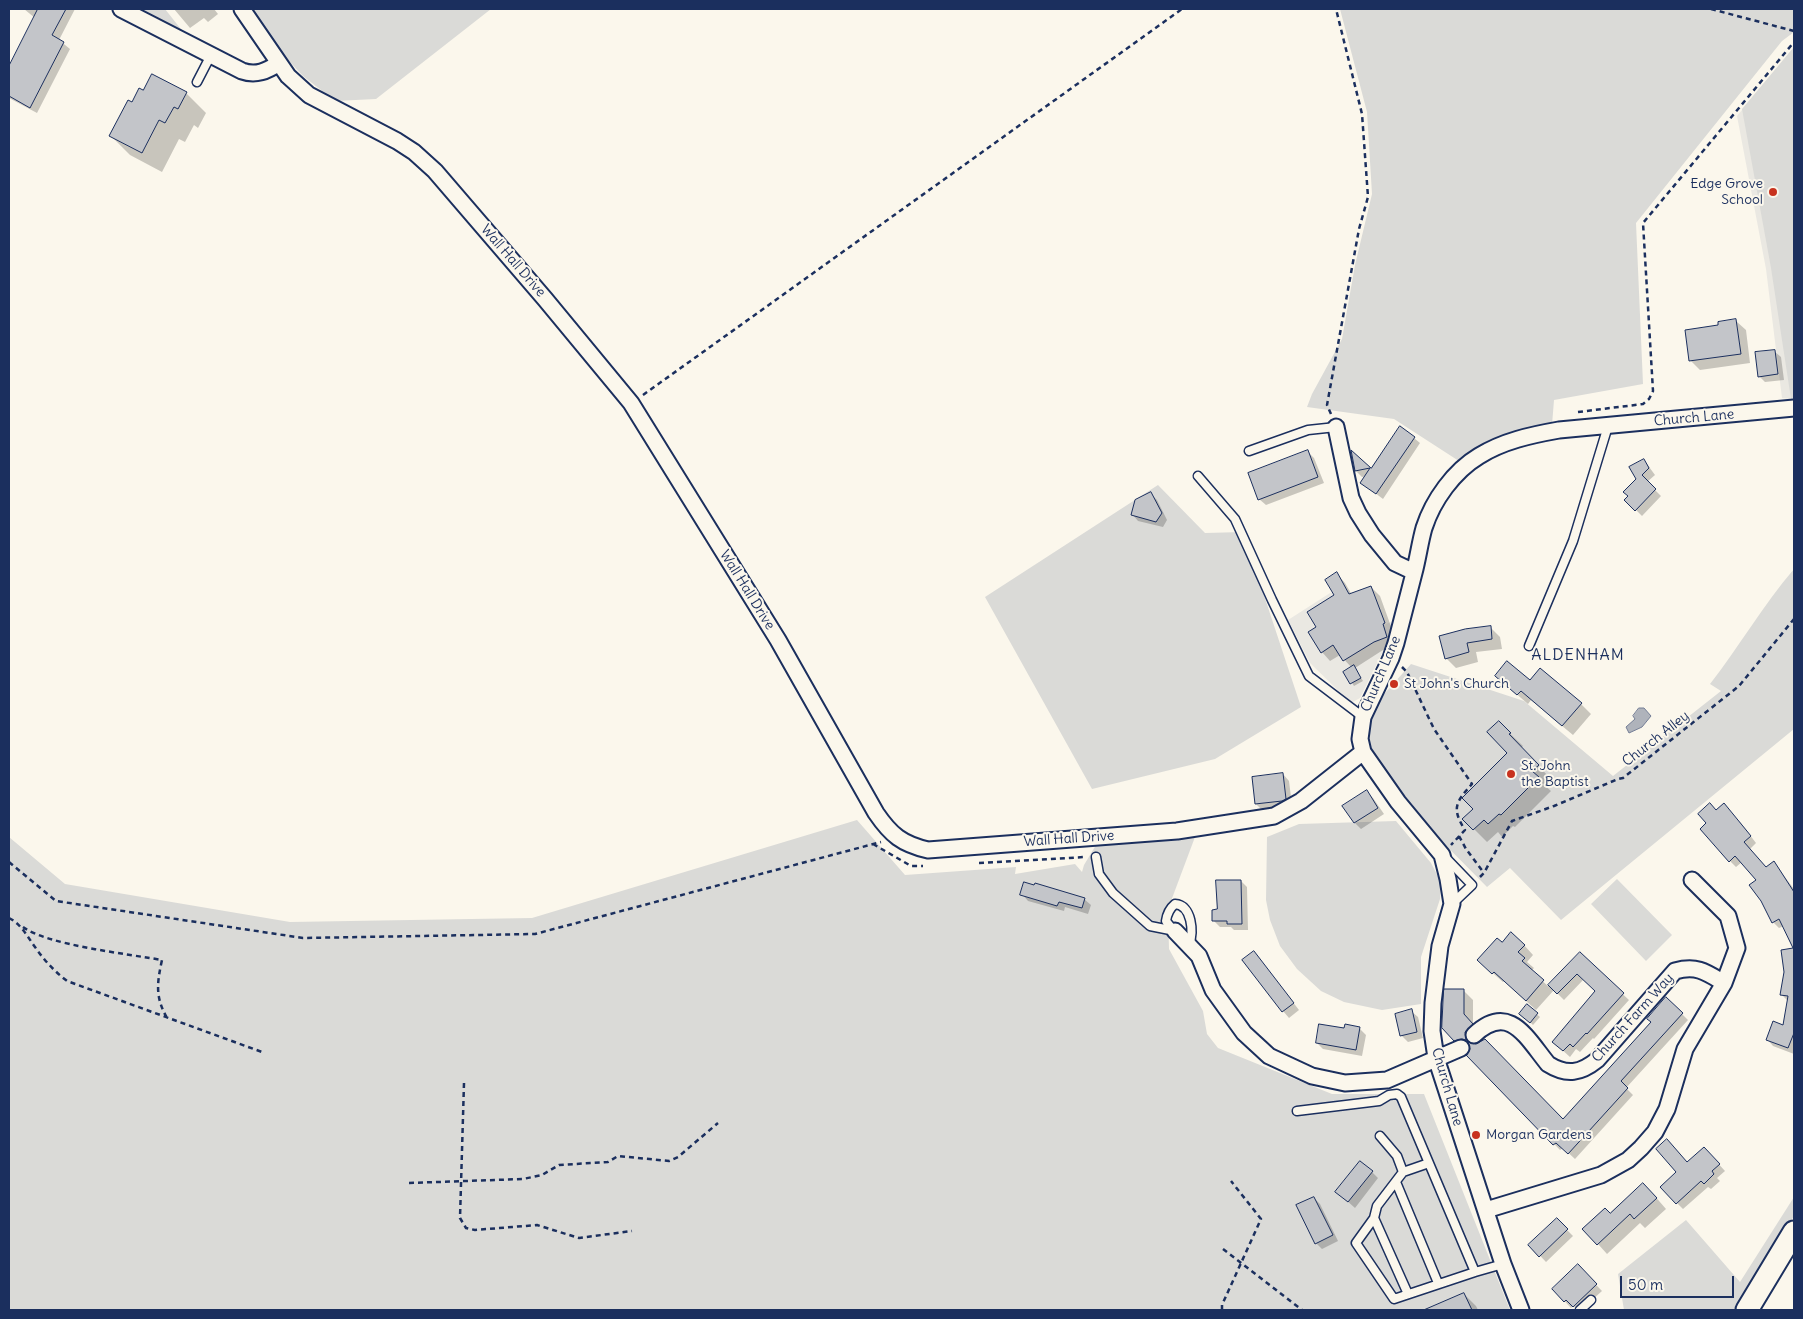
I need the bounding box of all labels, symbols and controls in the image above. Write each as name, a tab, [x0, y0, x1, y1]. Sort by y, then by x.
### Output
place label: Edge Grove School	[1690, 176, 1763, 208]
marker: Edge Grove School	[1767, 186, 1779, 198]
street label: Wall Hall Drive	[477, 221, 549, 301]
street label: Church Lane	[1653, 406, 1735, 430]
street label: Wall Hall Drive	[716, 547, 778, 633]
street label: Church Lane	[1358, 634, 1404, 714]
district label: ALDENHAM	[1530, 645, 1626, 665]
place label: St John's Church	[1404, 676, 1509, 692]
marker: St John's Church	[1388, 678, 1400, 690]
street label: Church Alley	[1619, 708, 1693, 770]
place label: St. John the Baptist	[1521, 758, 1589, 790]
marker: St. John the Baptist	[1505, 768, 1517, 780]
street label: Wall Hall Drive	[1023, 827, 1115, 851]
street label: Church Farm Way	[1589, 970, 1677, 1066]
street label: Church Lane	[1428, 1046, 1466, 1128]
place label: Morgan Gardens	[1486, 1127, 1592, 1143]
marker: Morgan Gardens	[1470, 1129, 1482, 1141]
scale bar	[1623, 1266, 1737, 1298]
text: 50 m	[1628, 1275, 1663, 1294]

